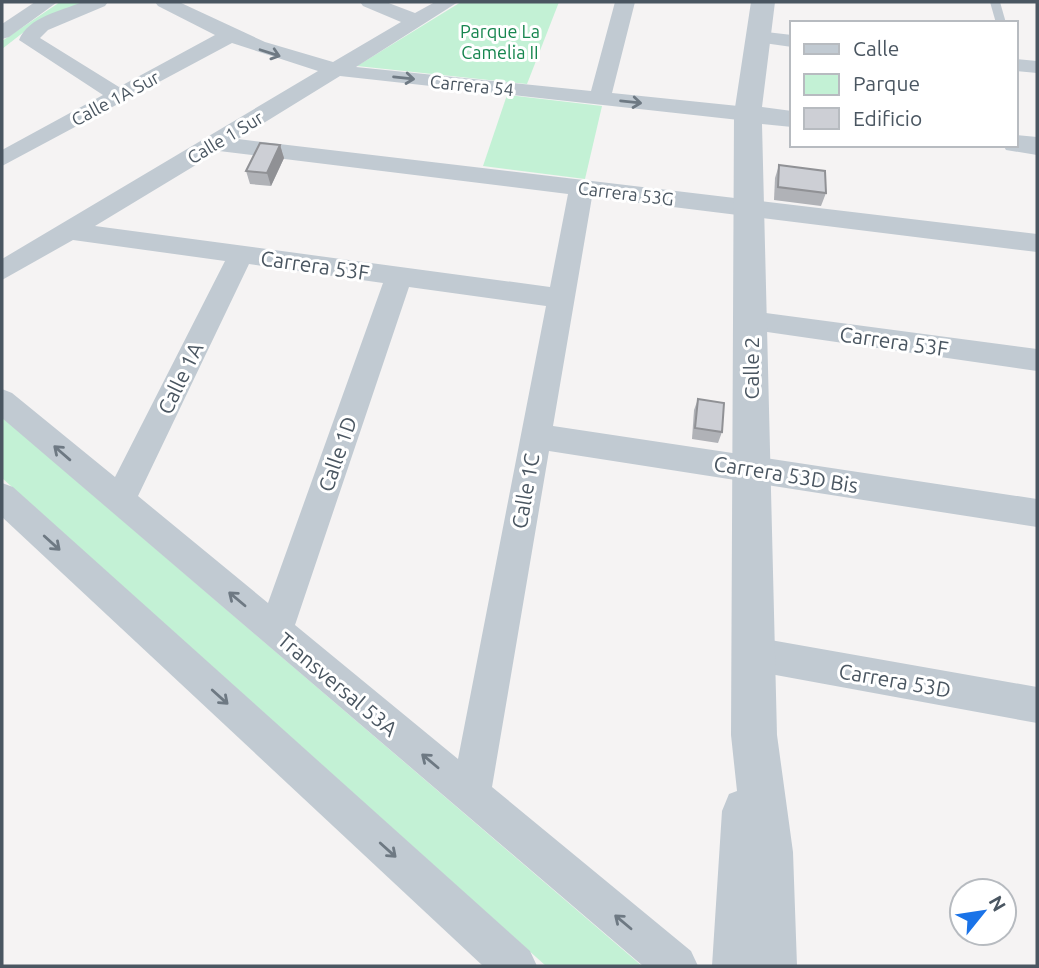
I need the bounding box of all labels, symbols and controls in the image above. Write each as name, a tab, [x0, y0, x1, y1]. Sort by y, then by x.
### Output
park label: Parque La Camelia II	[460, 21, 540, 62]
legend	[790, 21, 1018, 147]
text: Calle	[853, 36, 899, 60]
one-way arrow	[259, 47, 281, 60]
street label: Calle 1A Sur	[68, 66, 162, 129]
street label: Carrera 54	[429, 71, 515, 99]
text: Parque	[853, 71, 920, 95]
one-way arrow	[392, 72, 415, 85]
one-way arrow	[619, 95, 641, 108]
text: Edificio	[853, 106, 922, 130]
street label: Calle 1 Sur	[184, 107, 267, 167]
street label: Carrera 53G	[577, 177, 675, 209]
street label: Carrera 53F	[259, 246, 371, 284]
street label: Carrera 53F	[838, 322, 950, 360]
street label: Calle 2	[739, 337, 763, 399]
street label: Calle 1A	[152, 338, 208, 418]
street label: Calle 1D	[313, 413, 361, 495]
one-way arrow	[53, 445, 71, 461]
street label: Calle 1C	[507, 451, 543, 530]
street label: Carrera 53D Bis	[712, 451, 860, 497]
one-way arrow	[43, 535, 61, 551]
one-way arrow	[228, 591, 246, 607]
street label: Transversal 53A	[274, 627, 403, 741]
street label: Carrera 53D	[837, 658, 953, 702]
one-way arrow	[211, 688, 228, 705]
one-way arrow	[421, 753, 439, 769]
one-way arrow	[379, 842, 396, 859]
north arrow	[948, 877, 1018, 947]
text: N	[985, 892, 1011, 915]
one-way arrow	[615, 915, 633, 930]

